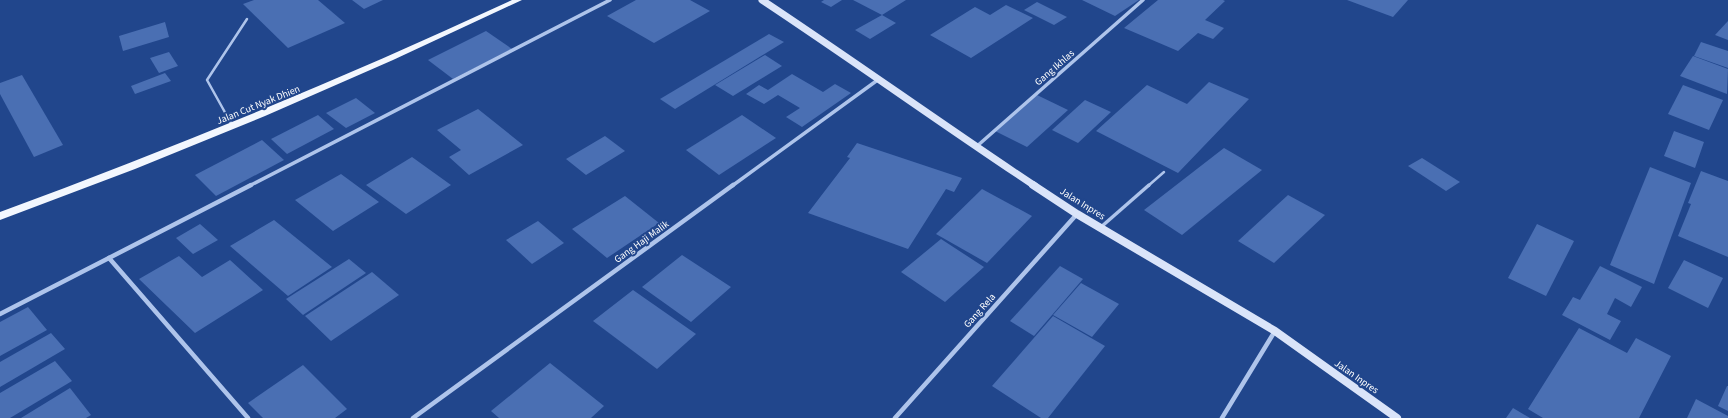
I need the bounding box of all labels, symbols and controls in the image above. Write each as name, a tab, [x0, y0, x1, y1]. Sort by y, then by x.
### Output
street label: Gang Ikhlas	[1032, 47, 1078, 89]
street label: Jalan Cut Nyak Dhien	[215, 82, 302, 128]
street label: Jalan Inpres	[1057, 184, 1108, 223]
street label: Gang Haji Malik	[611, 217, 672, 266]
street label: Gang Rela	[961, 290, 999, 331]
street label: Jalan Inpres	[1331, 356, 1381, 397]

